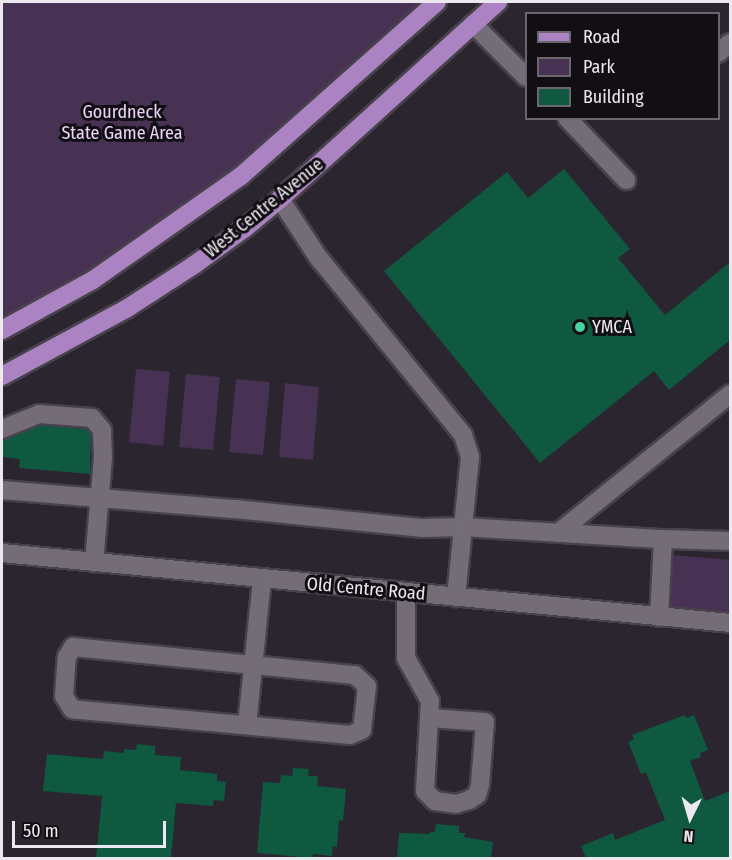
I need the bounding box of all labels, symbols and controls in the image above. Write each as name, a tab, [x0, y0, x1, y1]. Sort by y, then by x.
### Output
legend	[525, 12, 720, 120]
text: Road	[583, 26, 620, 48]
text: Park	[583, 56, 615, 78]
text: Building	[583, 86, 644, 108]
park label: Gourdneck State Game Area	[61, 102, 183, 144]
street label: West Centre Avenue	[200, 154, 328, 262]
place label: YMCA	[592, 316, 632, 338]
marker: YMCA	[573, 320, 587, 334]
street label: Old Centre Road	[306, 573, 426, 605]
north arrow	[660, 788, 720, 848]
scale bar	[15, 809, 170, 847]
text: 50 m	[23, 820, 59, 842]
text: N	[683, 827, 694, 846]

